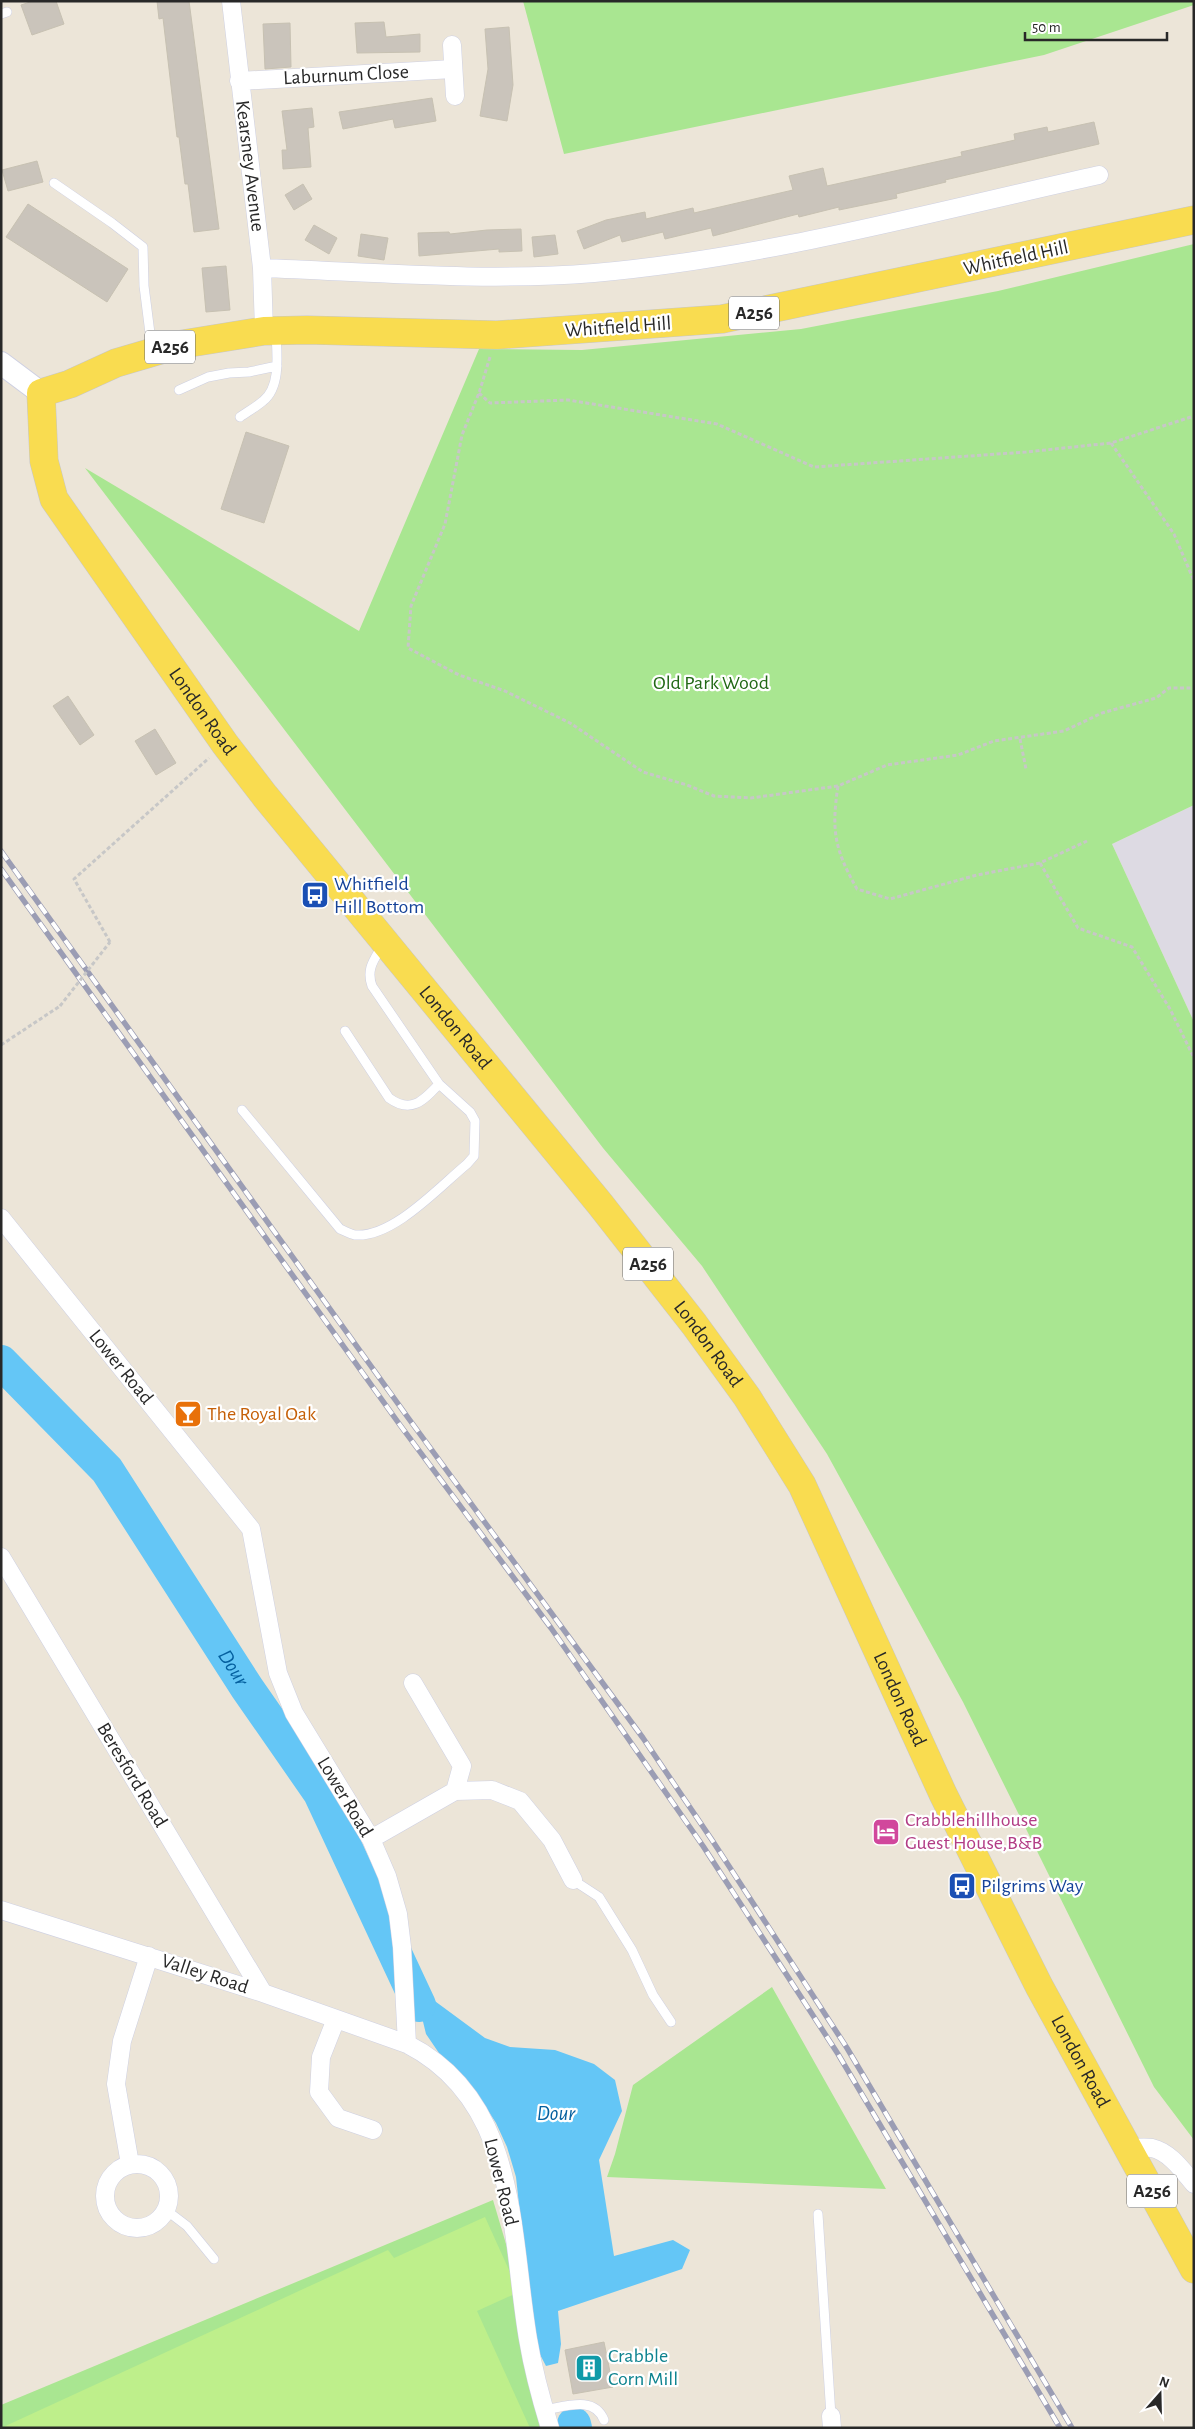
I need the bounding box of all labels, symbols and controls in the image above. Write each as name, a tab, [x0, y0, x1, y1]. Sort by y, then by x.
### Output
scale bar	[1025, 10, 1168, 42]
text: 50 m	[1032, 20, 1061, 35]
street label: Laburnum Close	[283, 62, 409, 88]
street label: Kearsney Avenue	[232, 99, 268, 233]
street label: Whitfield Hill	[962, 237, 1070, 279]
road number: A256	[729, 296, 779, 330]
street label: Whitfield Hill	[564, 313, 672, 341]
road number: A256	[145, 331, 195, 364]
street label: London Road	[165, 664, 240, 759]
park label: Old Park Wood	[653, 673, 769, 693]
place label: Whitfield Hill Bottom	[334, 874, 424, 917]
bus stop icon: Whitfield Hill Bottom	[300, 880, 330, 910]
street label: London Road	[415, 982, 495, 1073]
road number: A256	[623, 1248, 673, 1280]
street label: London Road	[670, 1297, 746, 1391]
street label: Lower Road	[85, 1326, 157, 1408]
bar icon: The Royal Oak	[173, 1399, 203, 1429]
place label: The Royal Oak	[207, 1404, 316, 1424]
water label: Dour	[215, 1646, 254, 1690]
street label: London Road	[870, 1649, 930, 1749]
street label: Beresford Road	[93, 1719, 171, 1831]
street label: Lower Road	[313, 1753, 377, 1841]
place label: Crabblehillhouse Guest House,B&B	[905, 1810, 1042, 1853]
hotel icon: Crabblehillhouse Guest House,B&B	[871, 1817, 901, 1847]
bus stop icon: Pilgrims Way	[947, 1871, 977, 1901]
place label: Pilgrims Way	[981, 1876, 1084, 1896]
street label: Valley Road	[159, 1951, 251, 1997]
street label: London Road	[1047, 2012, 1113, 2111]
water label: Dour	[537, 2103, 576, 2124]
street label: Lower Road	[480, 2136, 522, 2228]
road number: A256	[1127, 2174, 1177, 2208]
place label: Crabble Corn Mill	[608, 2346, 678, 2389]
building icon: Crabble Corn Mill	[574, 2353, 604, 2383]
north arrow	[1135, 2369, 1185, 2419]
text: N	[1157, 2374, 1171, 2391]

